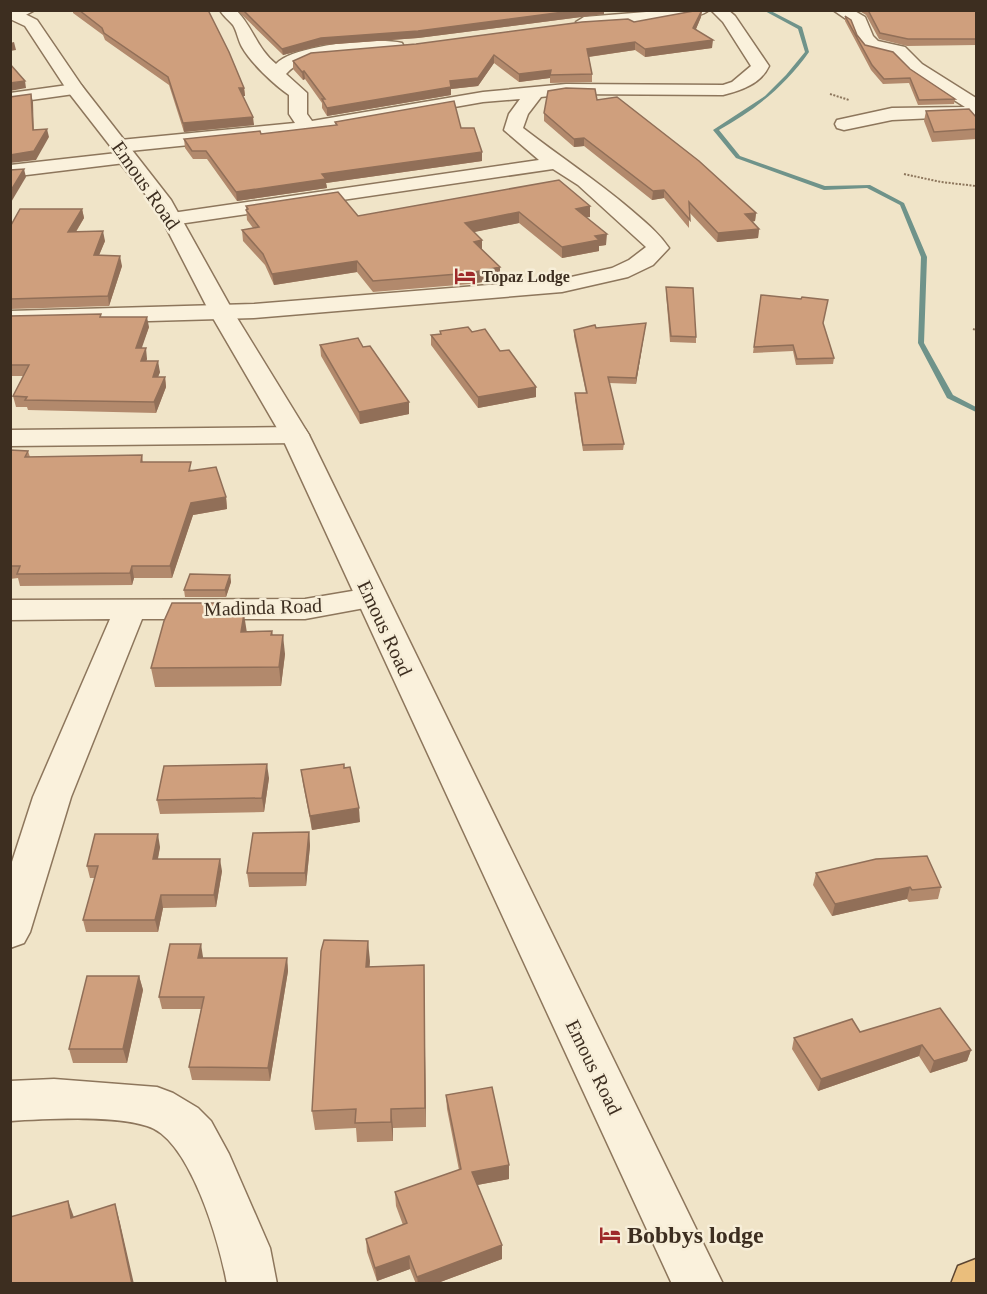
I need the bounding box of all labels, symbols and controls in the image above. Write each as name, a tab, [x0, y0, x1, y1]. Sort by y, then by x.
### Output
street label: Emous Road	[108, 137, 184, 233]
hotel icon: Topaz Lodge	[453, 264, 477, 288]
place label: Topaz Lodge	[482, 268, 570, 286]
street label: Emous Road	[353, 577, 417, 679]
street label: Madinda Road	[203, 594, 323, 620]
street label: Emous Road	[562, 1016, 626, 1118]
place label: Bobbys lodge	[627, 1222, 764, 1248]
hotel icon: Bobbys lodge	[598, 1223, 622, 1247]

